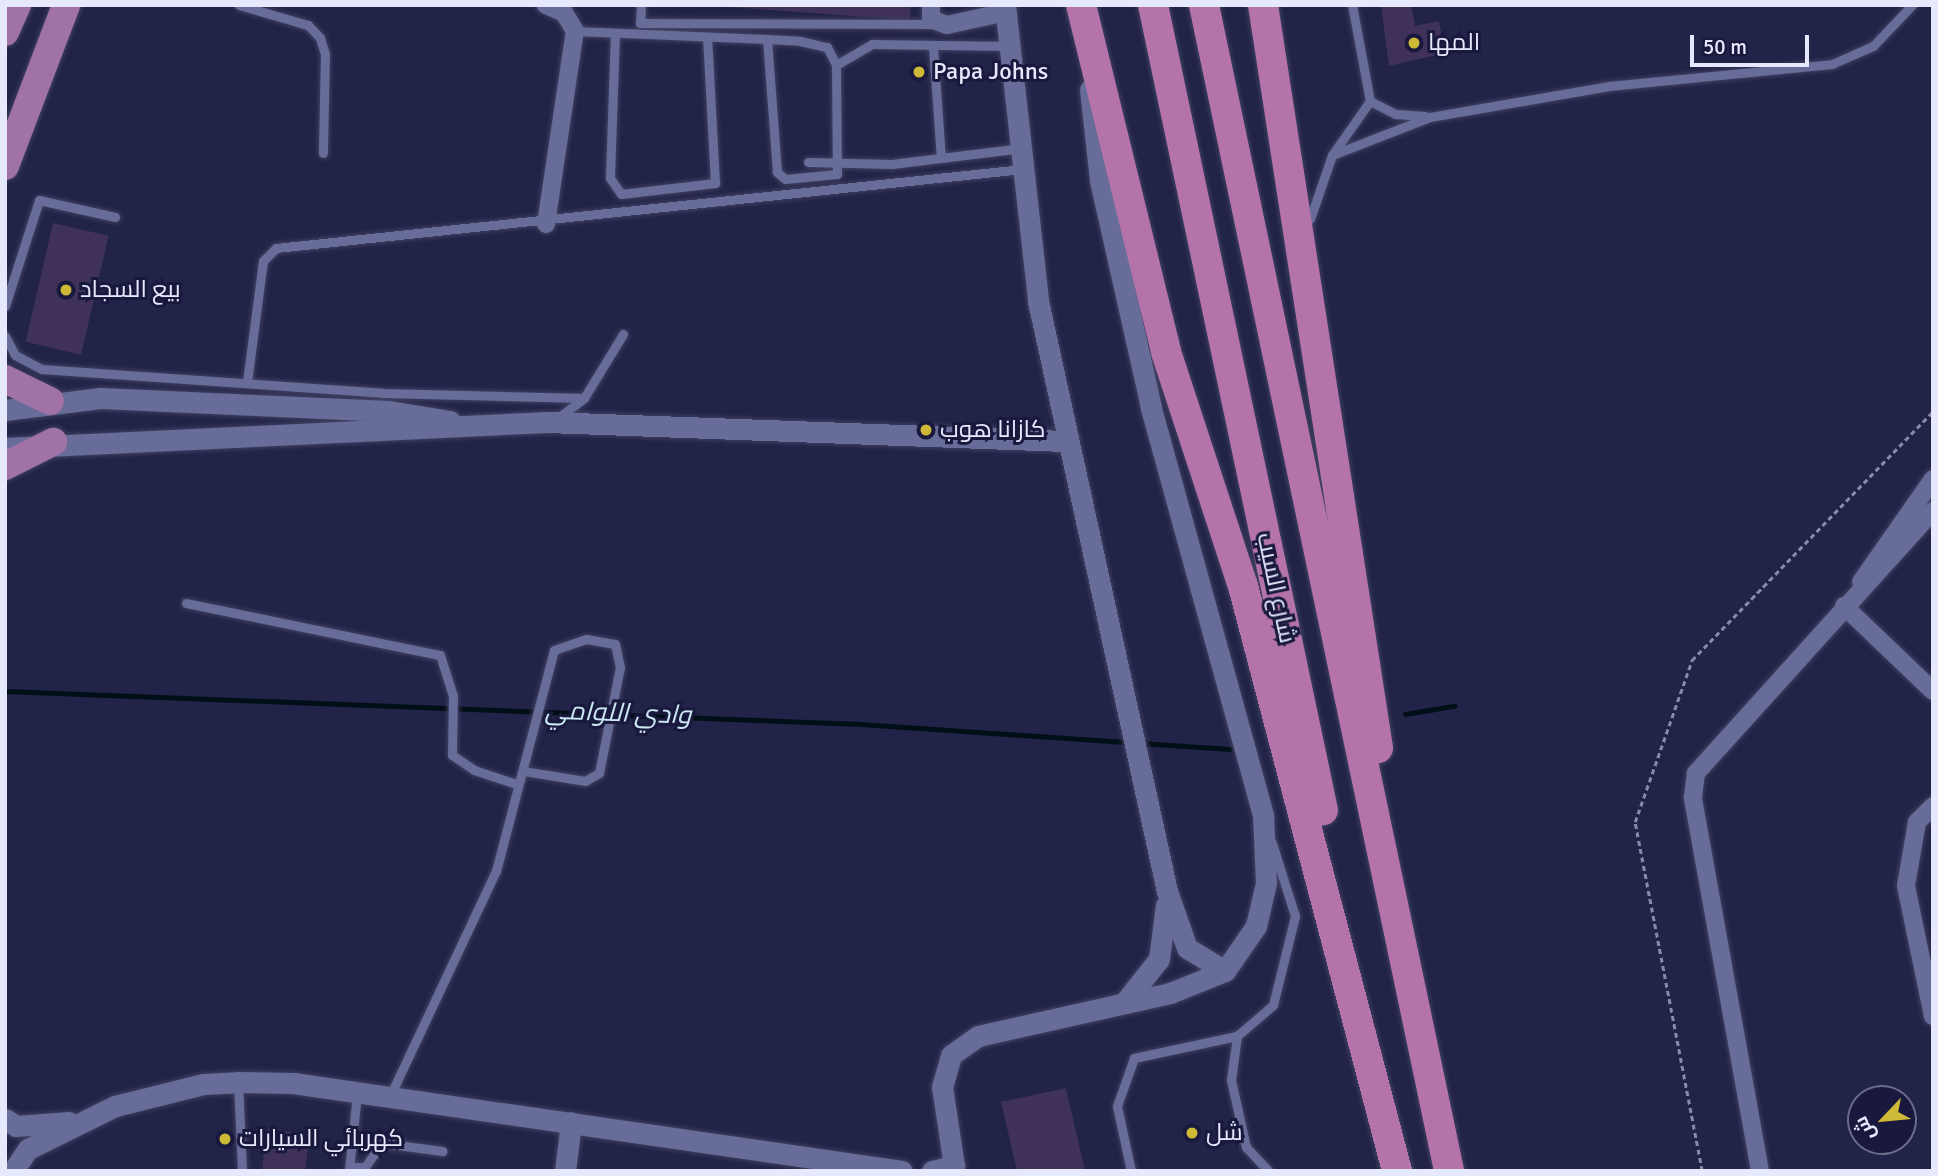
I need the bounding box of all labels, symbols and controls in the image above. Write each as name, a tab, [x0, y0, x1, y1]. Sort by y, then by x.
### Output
scale bar	[1693, 21, 1812, 65]
place label: المها	[1428, 29, 1480, 57]
text: 50 m	[1703, 34, 1747, 60]
marker: المها	[1406, 35, 1422, 51]
place label: Papa Johns	[933, 58, 1048, 86]
marker: Papa Johns	[911, 64, 927, 80]
place label: بيع السجاد	[80, 276, 181, 304]
marker: بيع السجاد	[58, 282, 74, 298]
place label: كازانا هوب	[940, 416, 1046, 444]
marker: كازانا هوب	[918, 422, 934, 438]
street label: شارع السيب	[1250, 530, 1302, 646]
water label: وادي اللوامي	[544, 696, 692, 732]
north arrow	[1847, 1085, 1917, 1155]
text: ش	[1849, 1112, 1881, 1145]
place label: شل	[1206, 1119, 1243, 1147]
place label: كهربائي السيارات	[239, 1125, 403, 1153]
marker: شل	[1184, 1125, 1200, 1141]
marker: كهربائي السيارات	[217, 1131, 233, 1147]

